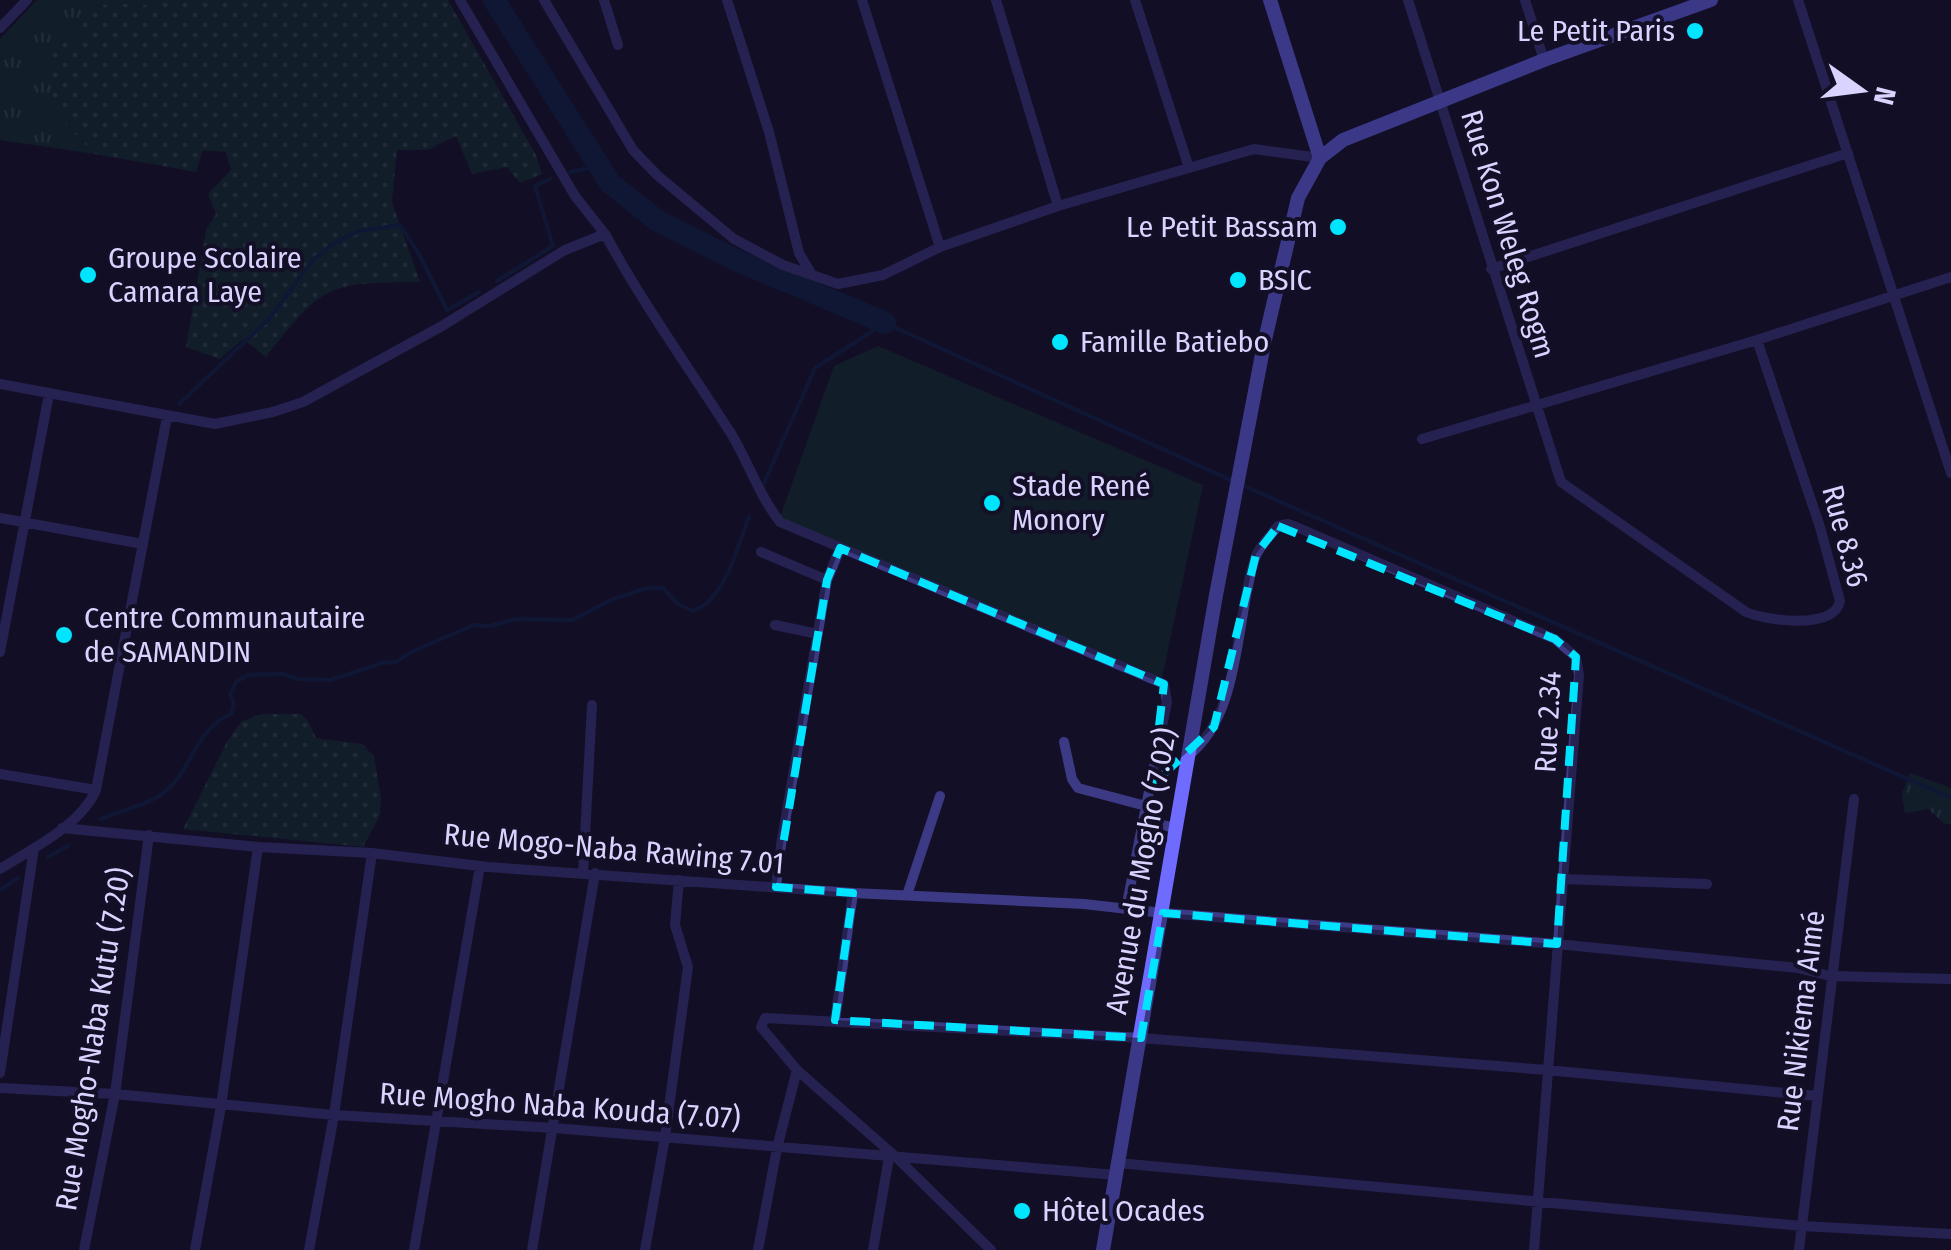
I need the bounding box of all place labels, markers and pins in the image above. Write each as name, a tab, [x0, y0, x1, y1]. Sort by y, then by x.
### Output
place label: Le Petit Paris	[1517, 13, 1675, 49]
marker: Le Petit Paris	[1684, 20, 1706, 42]
place label: Le Petit Bassam	[1126, 209, 1318, 245]
marker: Le Petit Bassam	[1327, 216, 1349, 238]
place label: Groupe Scolaire Camara Laye	[108, 240, 302, 310]
place label: BSIC	[1258, 262, 1312, 298]
marker: Groupe Scolaire Camara Laye	[77, 264, 99, 286]
marker: BSIC	[1227, 269, 1249, 291]
place label: Famille Batiebo	[1080, 324, 1269, 360]
marker: Famille Batiebo	[1049, 331, 1071, 353]
place label: Stade René Monory	[1012, 468, 1150, 538]
marker: Stade René Monory	[981, 492, 1003, 514]
place label: Centre Communautaire de SAMANDIN	[84, 600, 365, 670]
marker: Centre Communautaire de SAMANDIN	[53, 624, 75, 646]
place label: Hôtel Ocades	[1042, 1193, 1205, 1229]
marker: Hôtel Ocades	[1011, 1200, 1033, 1222]

